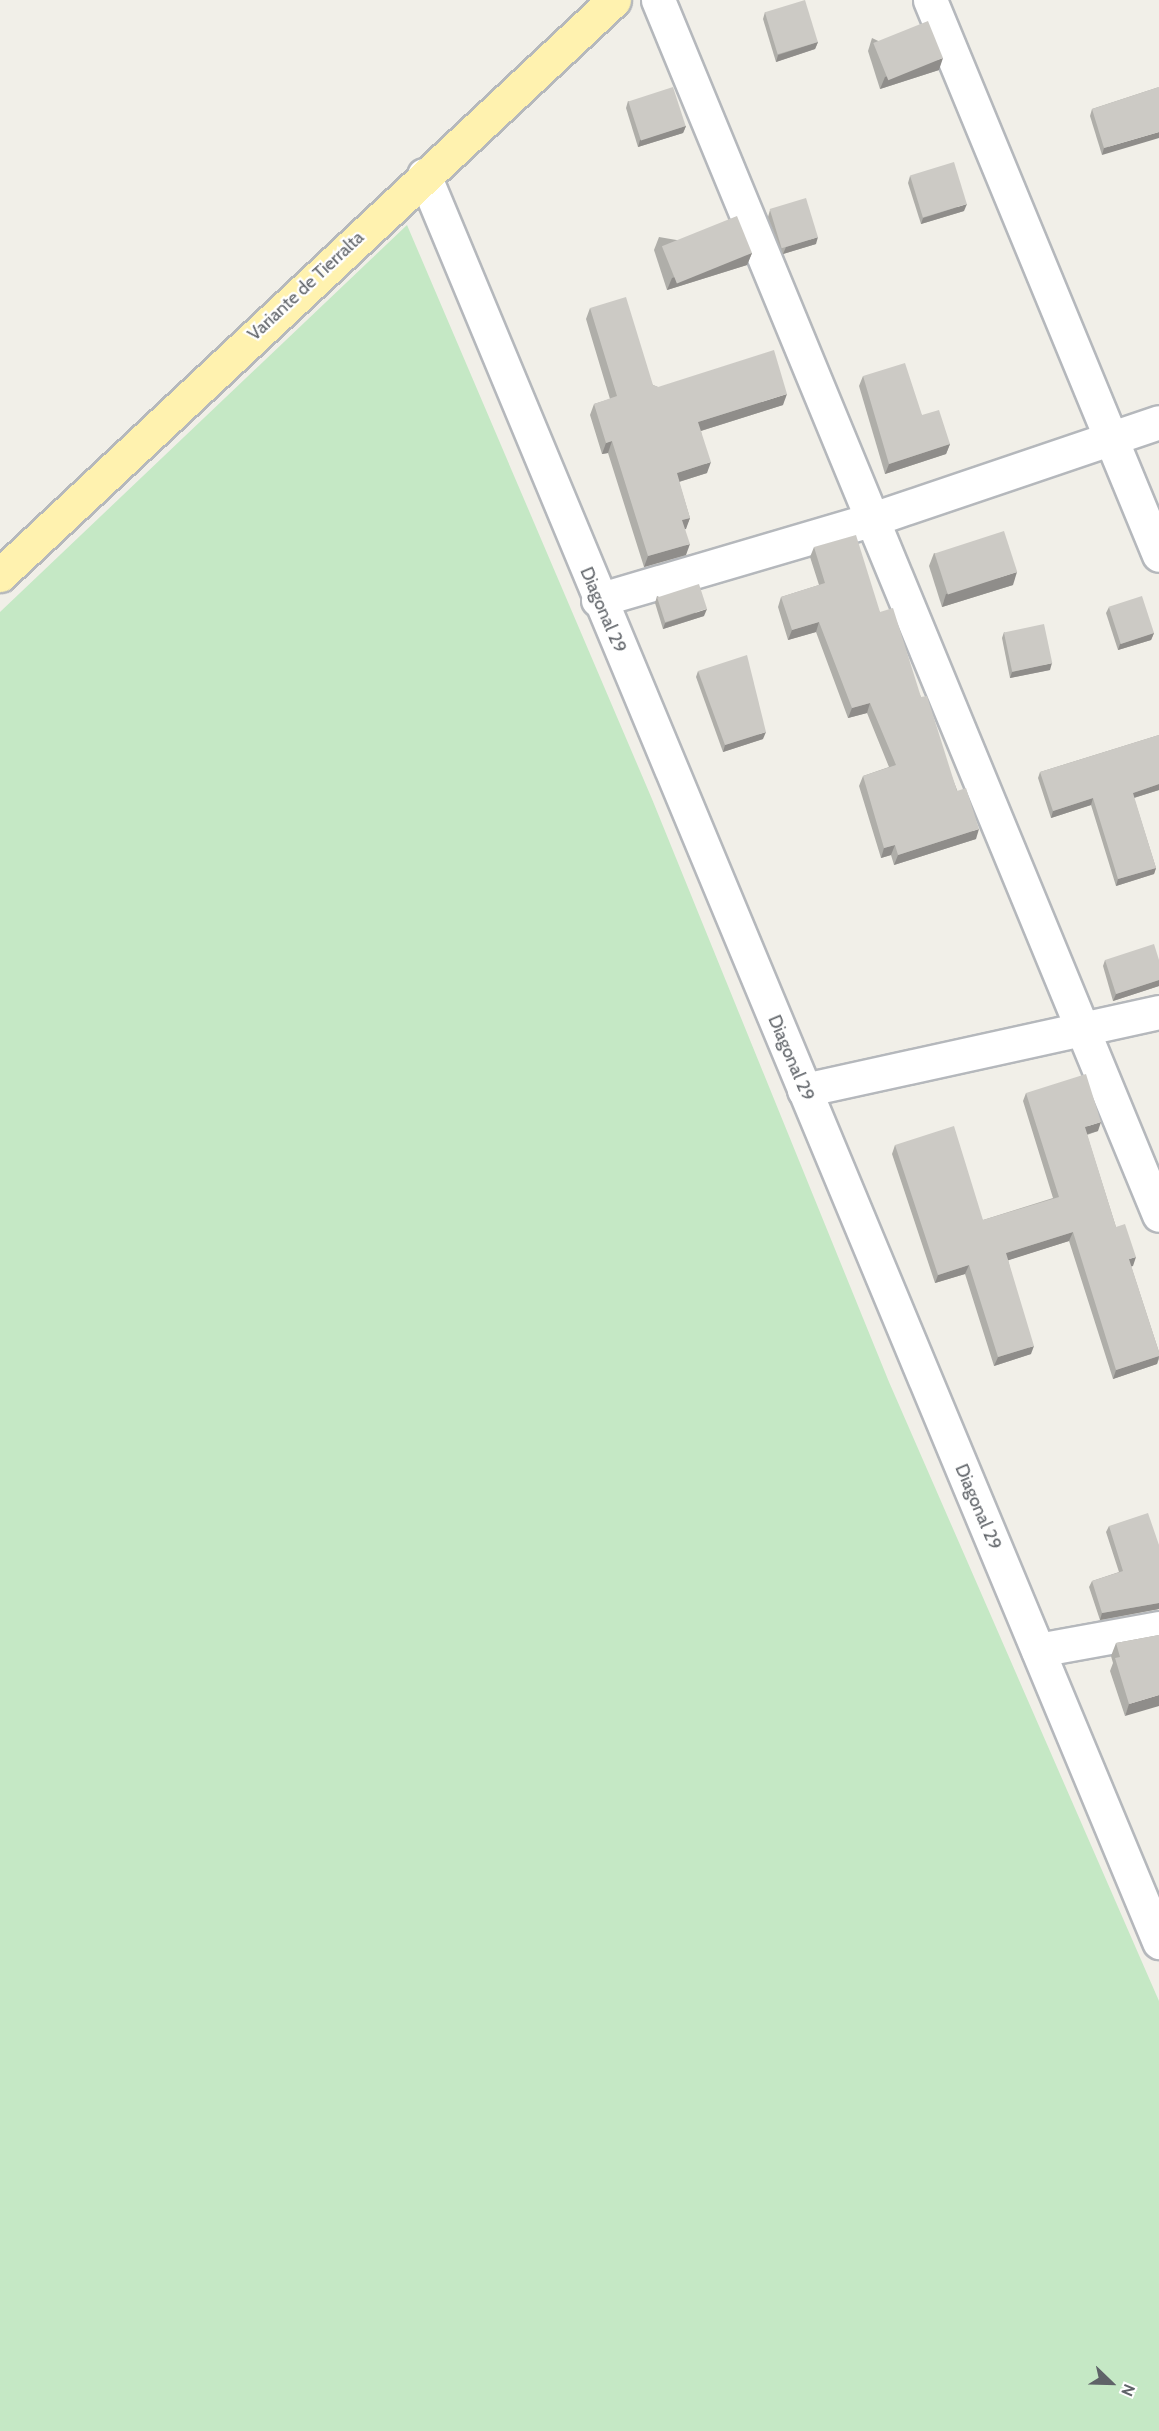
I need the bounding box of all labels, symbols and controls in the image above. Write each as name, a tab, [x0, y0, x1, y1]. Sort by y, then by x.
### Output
street label: Variante de Tierralta	[244, 227, 368, 345]
street label: Diagonal 29	[575, 564, 631, 656]
street label: Diagonal 29	[763, 1012, 819, 1104]
street label: Diagonal 29	[950, 1461, 1006, 1553]
north arrow	[1081, 2353, 1141, 2413]
text: N	[1117, 2381, 1139, 2399]

